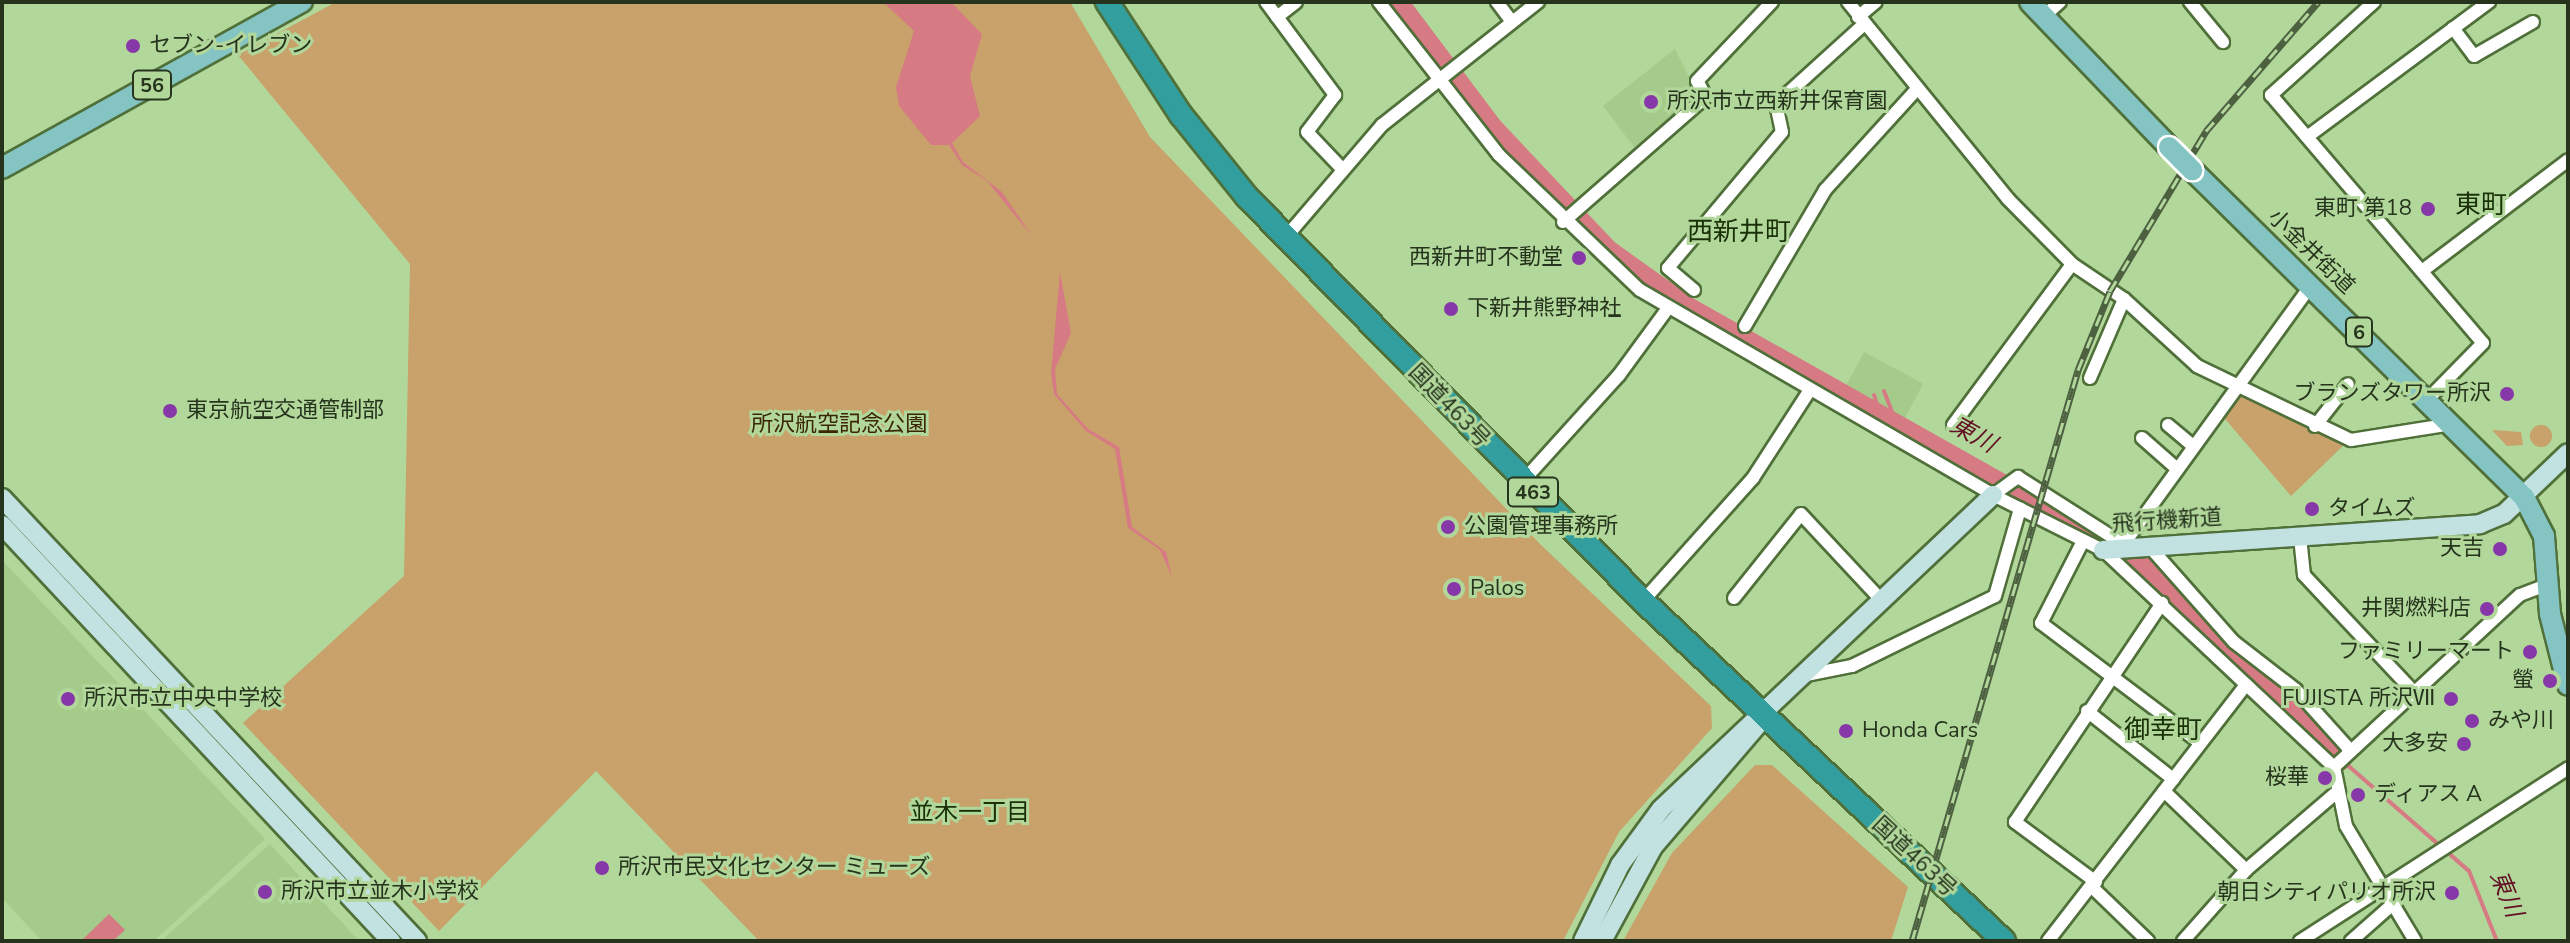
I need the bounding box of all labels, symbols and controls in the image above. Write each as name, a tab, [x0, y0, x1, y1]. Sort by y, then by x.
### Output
place label: セブン-イレブン	[149, 33, 312, 59]
marker: セブン-イレブン	[124, 37, 142, 55]
road number: 56	[132, 69, 172, 101]
place label: 所沢市立西新井保育園	[1667, 89, 1887, 115]
marker: 所沢市立西新井保育園	[1642, 93, 1660, 111]
district label: 東町	[2455, 189, 2507, 221]
place label: 東町 第18	[2314, 196, 2412, 222]
marker: 東町 第18	[2419, 200, 2437, 218]
street label: 小金井街道	[2262, 204, 2360, 300]
district label: 西新井町	[1687, 216, 1791, 248]
place label: 西新井町不動堂	[1409, 245, 1563, 271]
marker: 西新井町不動堂	[1570, 249, 1588, 267]
place label: 下新井熊野神社	[1467, 296, 1621, 322]
marker: 下新井熊野神社	[1442, 300, 1460, 318]
road number: 6	[2345, 316, 2373, 348]
street label: 国道463号	[1403, 359, 1495, 453]
place label: ブランズタワー所沢	[2293, 381, 2491, 407]
marker: ブランズタワー所沢	[2498, 385, 2516, 403]
place label: 東京航空交通管制部	[186, 398, 384, 424]
marker: 東京航空交通管制部	[161, 402, 179, 420]
water label: 東川	[1945, 411, 2001, 459]
park label: 所沢航空記念公園	[751, 412, 927, 438]
road number: 463	[1507, 476, 1559, 508]
place label: タイムズ	[2328, 496, 2416, 522]
marker: タイムズ	[2303, 500, 2321, 518]
street label: 飛行機新道	[2111, 504, 2223, 538]
place label: 公園管理事務所	[1464, 514, 1618, 540]
marker: 公園管理事務所	[1439, 518, 1457, 536]
place label: 天吉	[2440, 536, 2484, 562]
marker: 天吉	[2491, 540, 2509, 558]
place label: Palos	[1470, 576, 1524, 602]
marker: Palos	[1445, 580, 1463, 598]
place label: 井関燃料店	[2361, 596, 2471, 622]
marker: 井関燃料店	[2478, 600, 2496, 618]
place label: ファミリーマート	[2338, 639, 2514, 665]
marker: ファミリーマート	[2521, 643, 2539, 661]
place label: 螢	[2512, 668, 2534, 694]
marker: 螢	[2541, 672, 2559, 690]
place label: 所沢市立中央中学校	[84, 686, 282, 712]
place label: FUJISTA 所沢Ⅶ	[2282, 686, 2435, 712]
marker: 所沢市立中央中学校	[59, 690, 77, 708]
marker: FUJISTA 所沢Ⅶ	[2442, 690, 2460, 708]
place label: みや川	[2488, 708, 2554, 734]
marker: みや川	[2463, 712, 2481, 730]
district label: 御幸町	[2124, 714, 2202, 746]
place label: Honda Cars	[1862, 718, 1978, 744]
marker: Honda Cars	[1837, 722, 1855, 740]
place label: 大多安	[2382, 731, 2448, 757]
marker: 大多安	[2455, 735, 2473, 753]
place label: 桜華	[2265, 765, 2309, 791]
marker: 桜華	[2316, 769, 2334, 787]
place label: ディアス A	[2374, 782, 2484, 808]
marker: ディアス A	[2349, 786, 2367, 804]
district label: 並木一丁目	[910, 799, 1030, 827]
street label: 国道463号	[1866, 811, 1962, 903]
place label: 所沢市民文化センター ミューズ	[618, 855, 932, 881]
marker: 所沢市民文化センター ミューズ	[593, 859, 611, 877]
water label: 東川	[2484, 866, 2528, 922]
place label: 所沢市立並木小学校	[281, 879, 479, 905]
place label: 朝日シティパリオ所沢	[2216, 880, 2436, 906]
marker: 所沢市立並木小学校	[256, 883, 274, 901]
marker: 朝日シティパリオ所沢	[2443, 884, 2461, 902]

